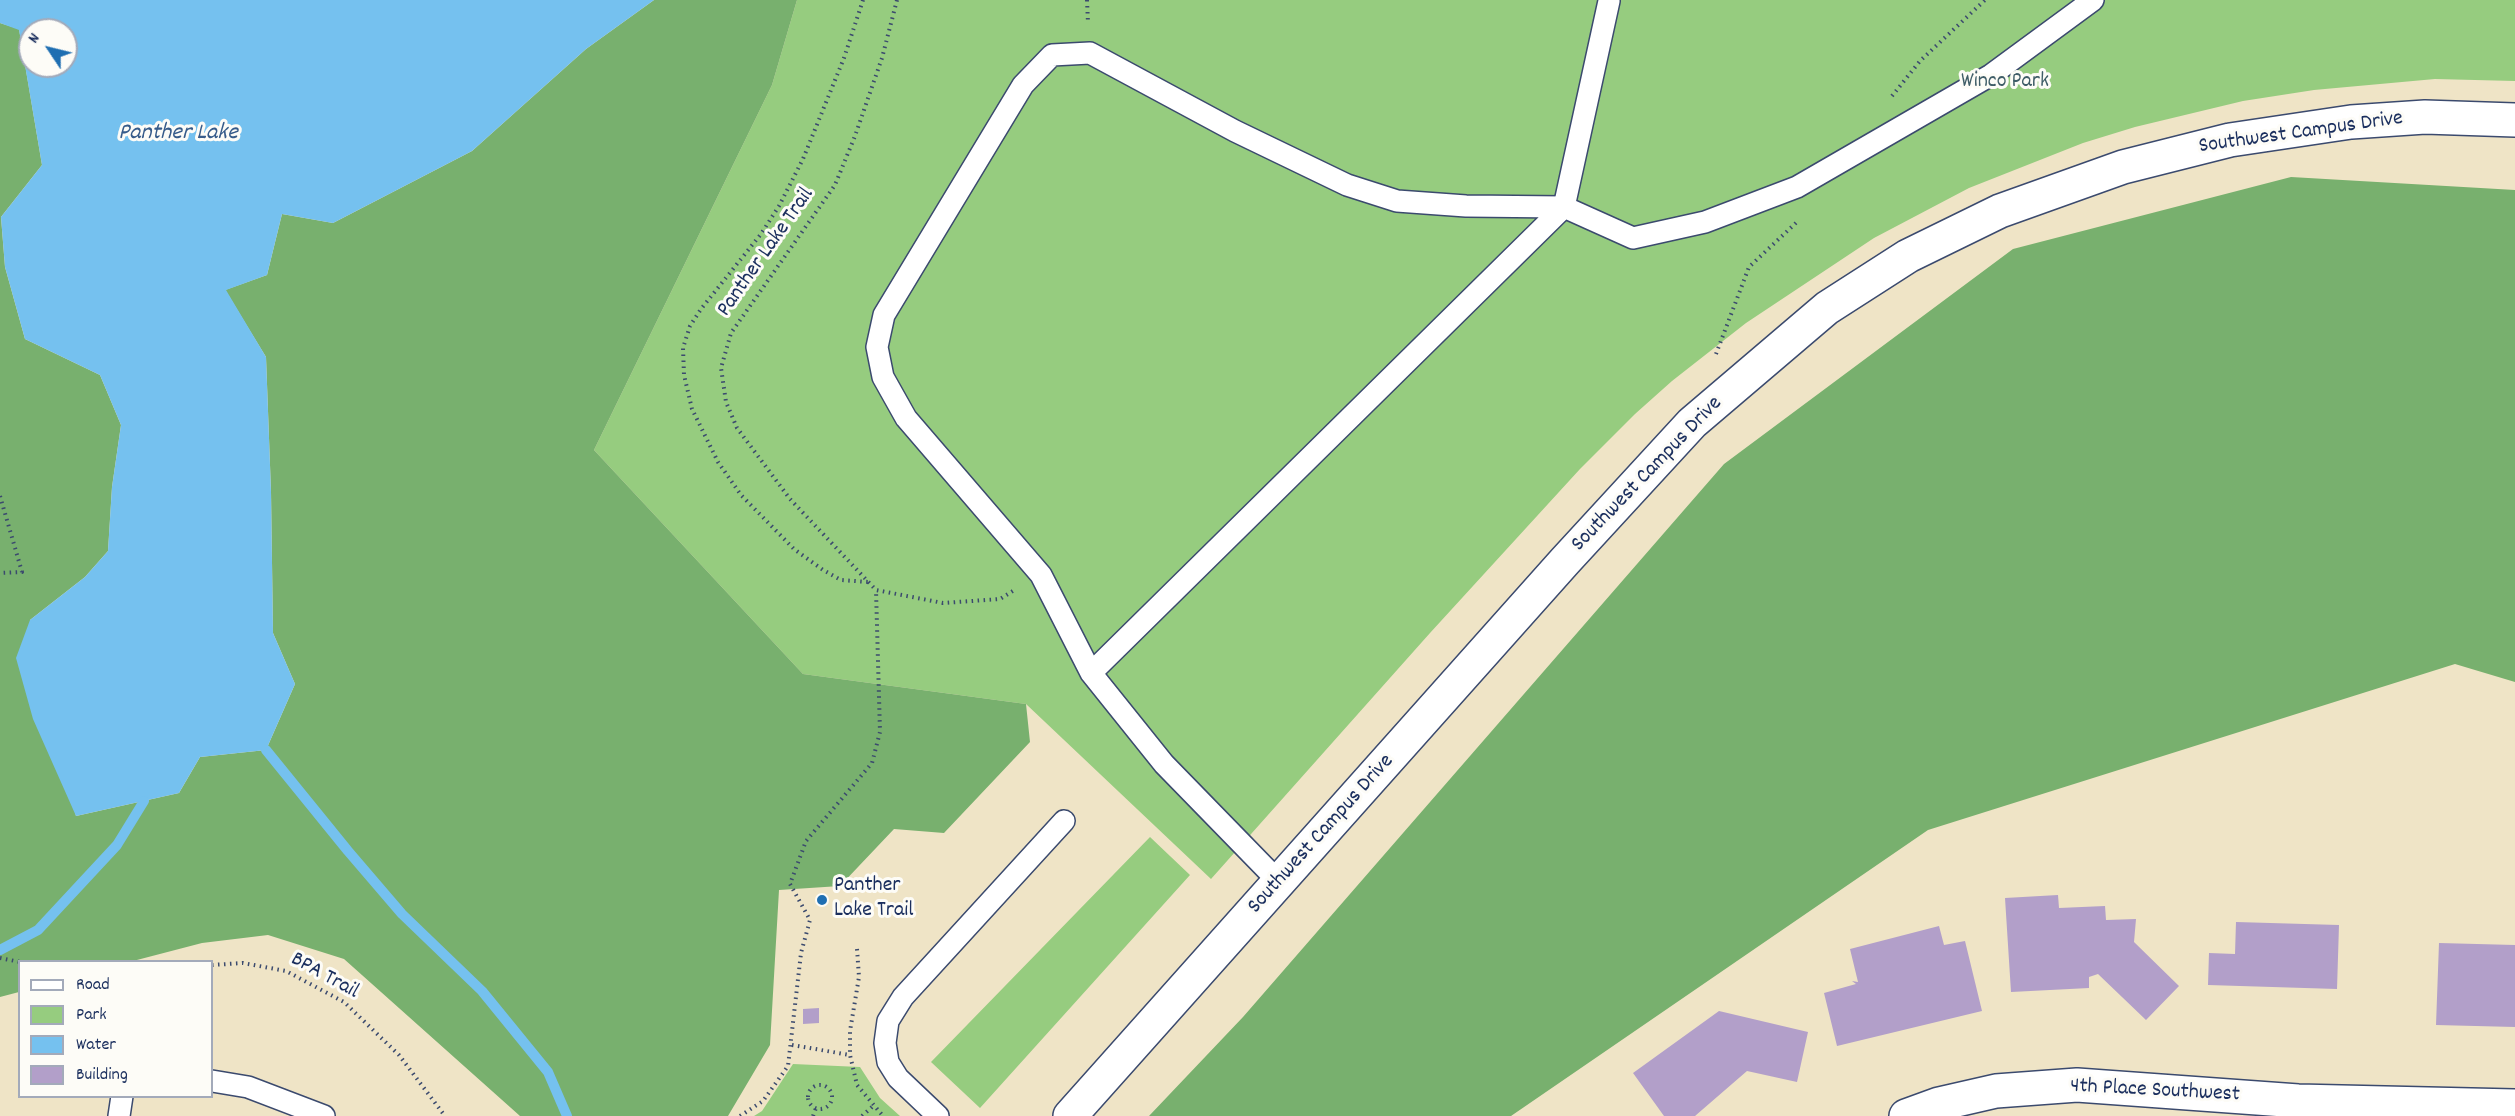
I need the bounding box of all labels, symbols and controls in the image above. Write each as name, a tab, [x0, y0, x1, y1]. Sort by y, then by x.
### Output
north arrow	[18, 18, 78, 78]
text: N	[23, 29, 46, 48]
park label: Winco Park	[1961, 70, 2049, 96]
street label: Southwest Campus Drive	[2197, 107, 2405, 161]
water label: Panther Lake	[118, 121, 238, 149]
street label: Panther Lake Trail	[713, 184, 821, 322]
street label: Southwest Campus Drive	[1567, 392, 1729, 558]
street label: Southwest Campus Drive	[1243, 750, 1401, 920]
place label: Panther Lake Trail	[834, 874, 914, 926]
marker: Panther Lake Trail	[815, 893, 829, 907]
street label: BPA Trail	[285, 948, 363, 1006]
legend	[18, 960, 213, 1098]
text: Road	[76, 973, 110, 998]
text: Park	[76, 1003, 107, 1028]
text: Water	[76, 1033, 116, 1058]
text: Building	[76, 1063, 128, 1088]
street label: 4th Place Southwest	[2069, 1074, 2241, 1110]

